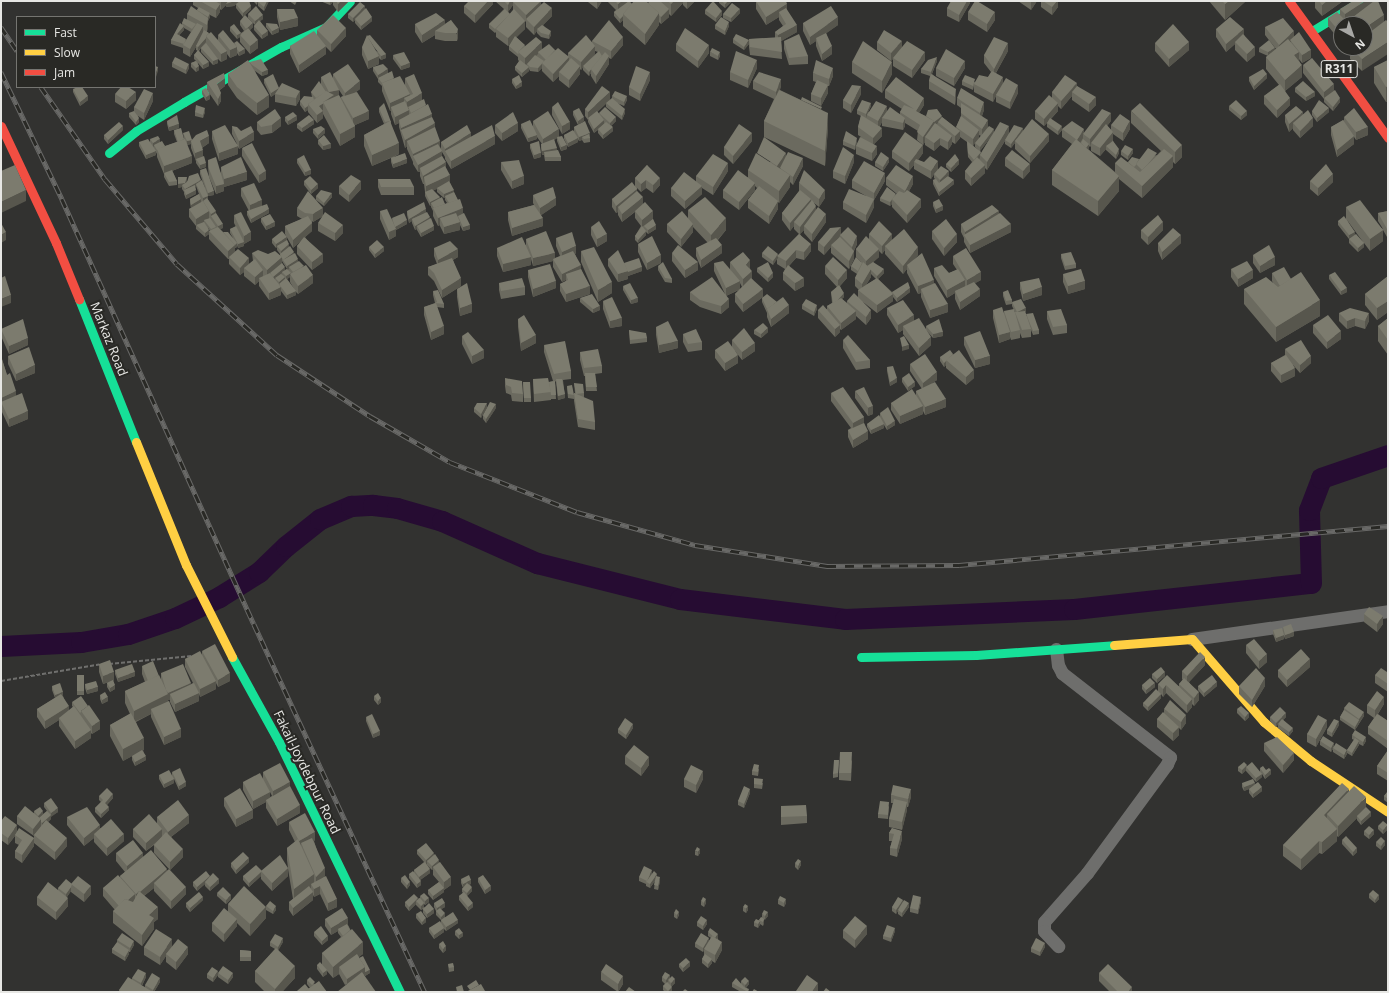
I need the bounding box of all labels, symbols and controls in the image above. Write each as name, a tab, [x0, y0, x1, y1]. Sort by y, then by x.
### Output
legend	[16, 16, 156, 88]
north arrow	[1333, 16, 1373, 56]
text: Fast	[54, 24, 77, 41]
text: N	[1352, 36, 1369, 53]
text: Slow	[54, 44, 80, 61]
road number: R311	[1320, 59, 1358, 79]
text: Jam	[54, 64, 75, 81]
street label: Markaz Road	[87, 300, 131, 378]
street label: Fakail-Joydebpur Road	[270, 708, 344, 836]

